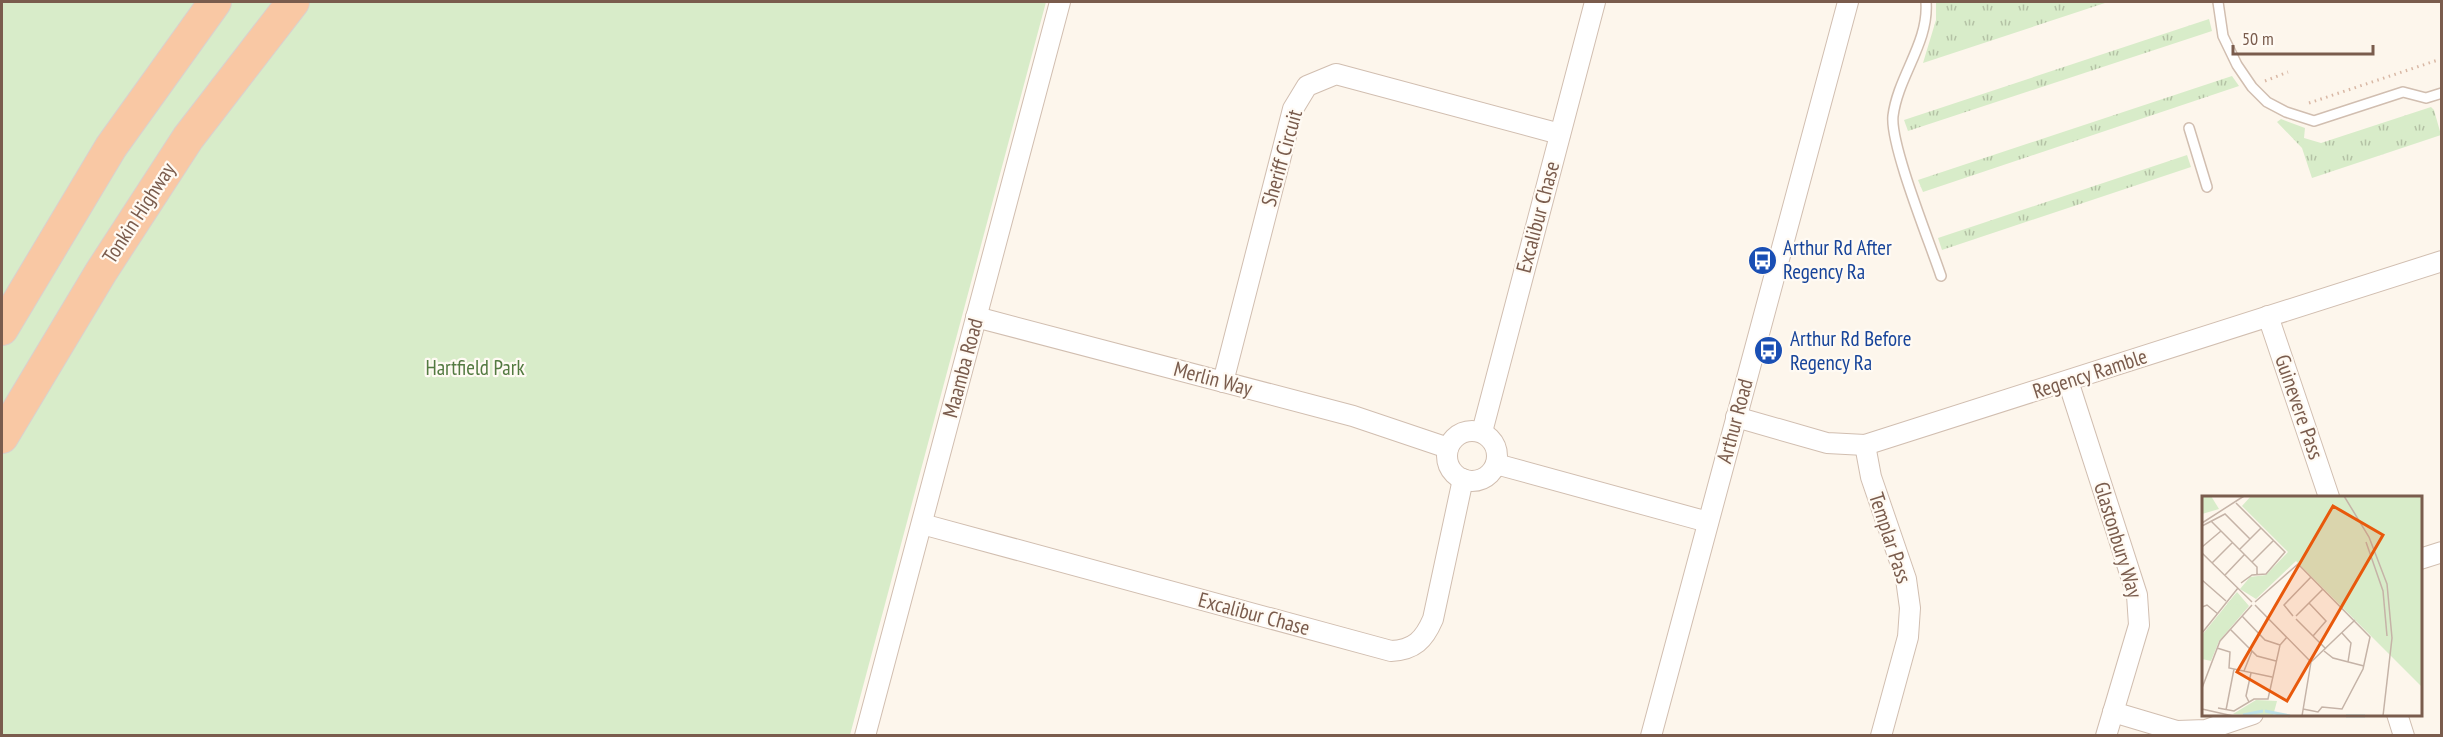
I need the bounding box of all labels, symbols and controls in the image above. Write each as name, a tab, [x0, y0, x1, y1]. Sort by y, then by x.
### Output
scale bar	[2233, 18, 2372, 56]
text: 50 m	[2242, 27, 2274, 50]
street label: Sheriff Circuit	[1255, 106, 1308, 209]
street label: Tonkin Highway	[96, 157, 181, 268]
street label: Excalibur Chase	[1510, 158, 1565, 275]
place label: Arthur Rd After Regency Ra	[1783, 234, 1892, 285]
bus stop icon: Arthur Rd After Regency Ra	[1746, 244, 1778, 276]
street label: Maamba Road	[936, 315, 989, 420]
place label: Arthur Rd Before Regency Ra	[1790, 325, 1911, 376]
bus stop icon: Arthur Rd Before Regency Ra	[1753, 335, 1785, 367]
street label: Regency Ramble	[2029, 342, 2150, 405]
street label: Guinevere Pass	[2269, 351, 2330, 463]
park label: Hartfield Park	[425, 354, 525, 381]
street label: Merlin Way	[1171, 355, 1255, 402]
street label: Arthur Road	[1710, 376, 1759, 466]
street label: Glastonbury Way	[2088, 479, 2149, 601]
street label: Templar Pass	[1863, 489, 1918, 587]
inset map	[2202, 496, 2422, 716]
street label: Excalibur Chase	[1196, 586, 1313, 641]

